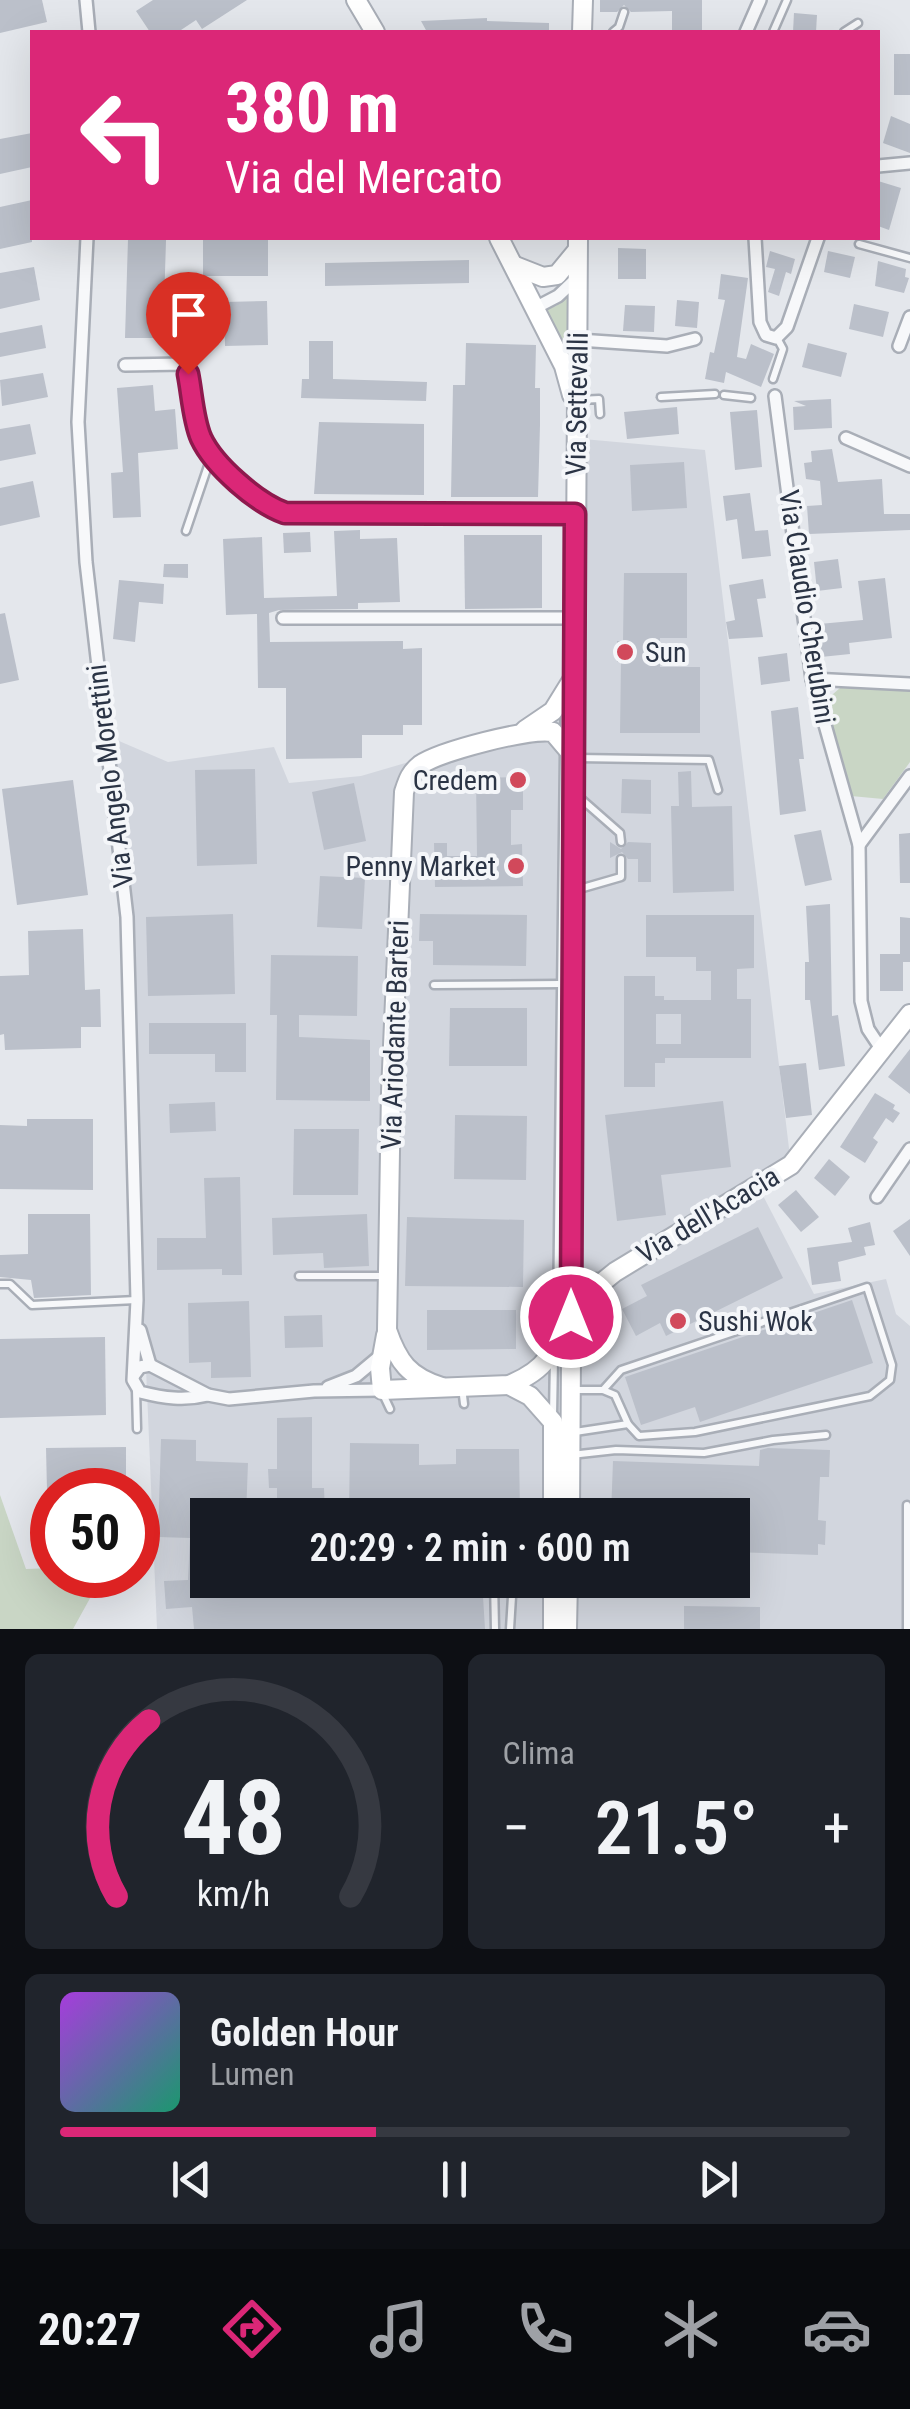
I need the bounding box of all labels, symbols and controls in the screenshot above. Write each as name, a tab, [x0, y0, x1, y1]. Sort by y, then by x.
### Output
text: 380 m	[225, 67, 399, 149]
icon: left	[60, 70, 190, 200]
text: Via del Mercato	[225, 151, 503, 204]
pin	[146, 272, 231, 375]
icon: arrive	[161, 287, 216, 342]
street label: Via Settevalli	[559, 332, 595, 476]
street label: Via Claudio Cherubini	[772, 487, 842, 727]
place label: Sun	[645, 636, 687, 669]
marker: Sun	[614, 641, 636, 663]
street label: Via Angelo Morettini	[80, 662, 140, 890]
place label: Credem	[413, 764, 498, 797]
marker: Credem	[507, 769, 529, 791]
place label: Penny Market	[345, 850, 496, 883]
marker: Penny Market	[505, 855, 527, 877]
street label: Via Ariodante Barteri	[374, 919, 416, 1151]
street label: Via dell'Acacia	[631, 1160, 785, 1270]
position arrow	[519, 1265, 623, 1369]
place label: Sushi Wok	[698, 1305, 813, 1338]
marker: Sushi Wok	[667, 1310, 689, 1332]
speed limit sign: 50	[30, 1468, 160, 1598]
text: 20:29 · 2 min · 600 m	[310, 1526, 630, 1570]
text: Clima	[503, 1734, 575, 1772]
text: 48	[181, 1758, 286, 1879]
text: 21.5°	[595, 1784, 758, 1872]
text: −	[503, 1796, 530, 1860]
text: +	[823, 1796, 850, 1860]
text: km/h	[197, 1873, 271, 1915]
text: Golden Hour	[210, 2011, 399, 2055]
text: Lumen	[210, 2055, 295, 2093]
icon: previous	[164, 2152, 219, 2207]
icon: pause	[427, 2152, 482, 2207]
icon: next	[691, 2152, 746, 2207]
icon: directions	[217, 2294, 287, 2364]
icon: music	[364, 2294, 434, 2364]
icon: phone	[510, 2294, 580, 2364]
icon: climate	[656, 2294, 726, 2364]
icon: car	[802, 2294, 872, 2364]
text: 20:27	[38, 2303, 141, 2356]

